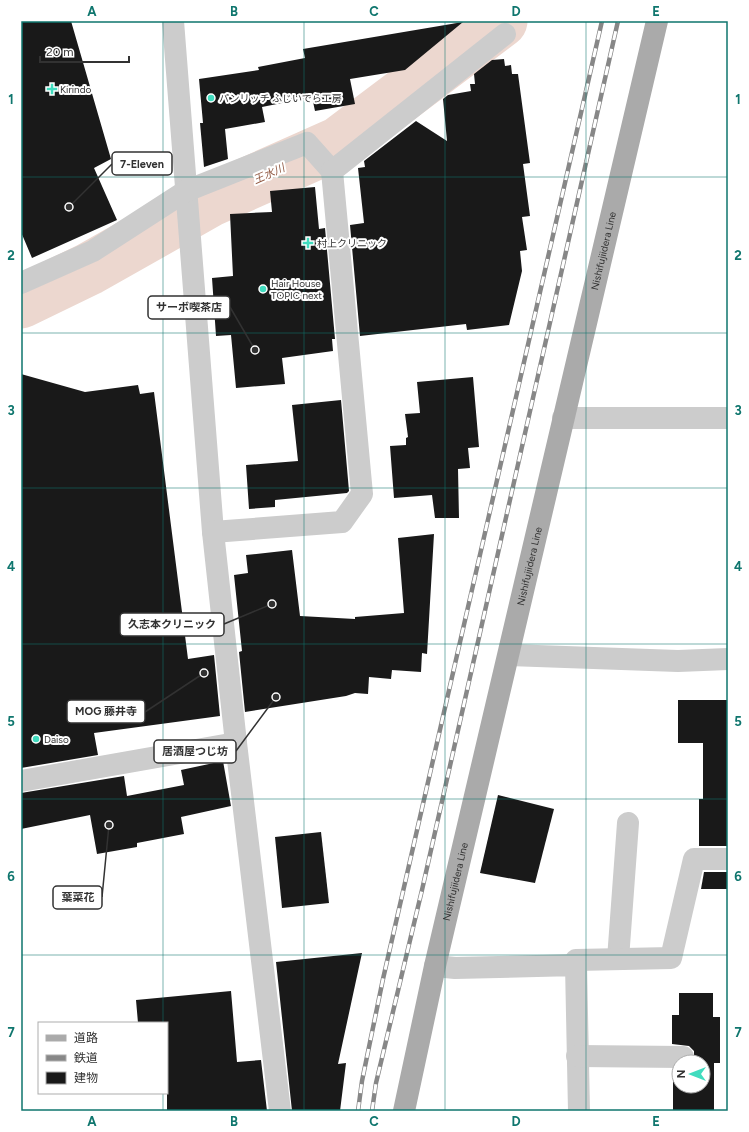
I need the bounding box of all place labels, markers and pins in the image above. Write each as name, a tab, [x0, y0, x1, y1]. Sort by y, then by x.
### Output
place label: Kirindo	[60, 83, 92, 96]
marker: Kirindo	[47, 84, 57, 94]
place label: パンリッチ ふじいでら工房	[219, 92, 342, 105]
marker: パンリッチ ふじいでら工房	[206, 93, 216, 103]
callout: 7-Eleven	[112, 152, 172, 175]
marker: 村上クリニック	[302, 237, 314, 249]
place label: 村上クリニック	[317, 237, 387, 250]
place label: Hair House TOPIC next	[271, 277, 322, 302]
marker: Hair House TOPIC next	[258, 284, 268, 294]
callout: サーボ喫茶店	[148, 296, 230, 319]
callout: 久志本クリニック	[120, 613, 224, 636]
callout: MOG 藤井寺	[67, 700, 145, 723]
place label: Daiso	[44, 733, 69, 746]
marker: Daiso	[31, 734, 41, 744]
callout: 居酒屋つじ坊	[154, 740, 236, 763]
callout: 葉菜花	[53, 886, 102, 909]

